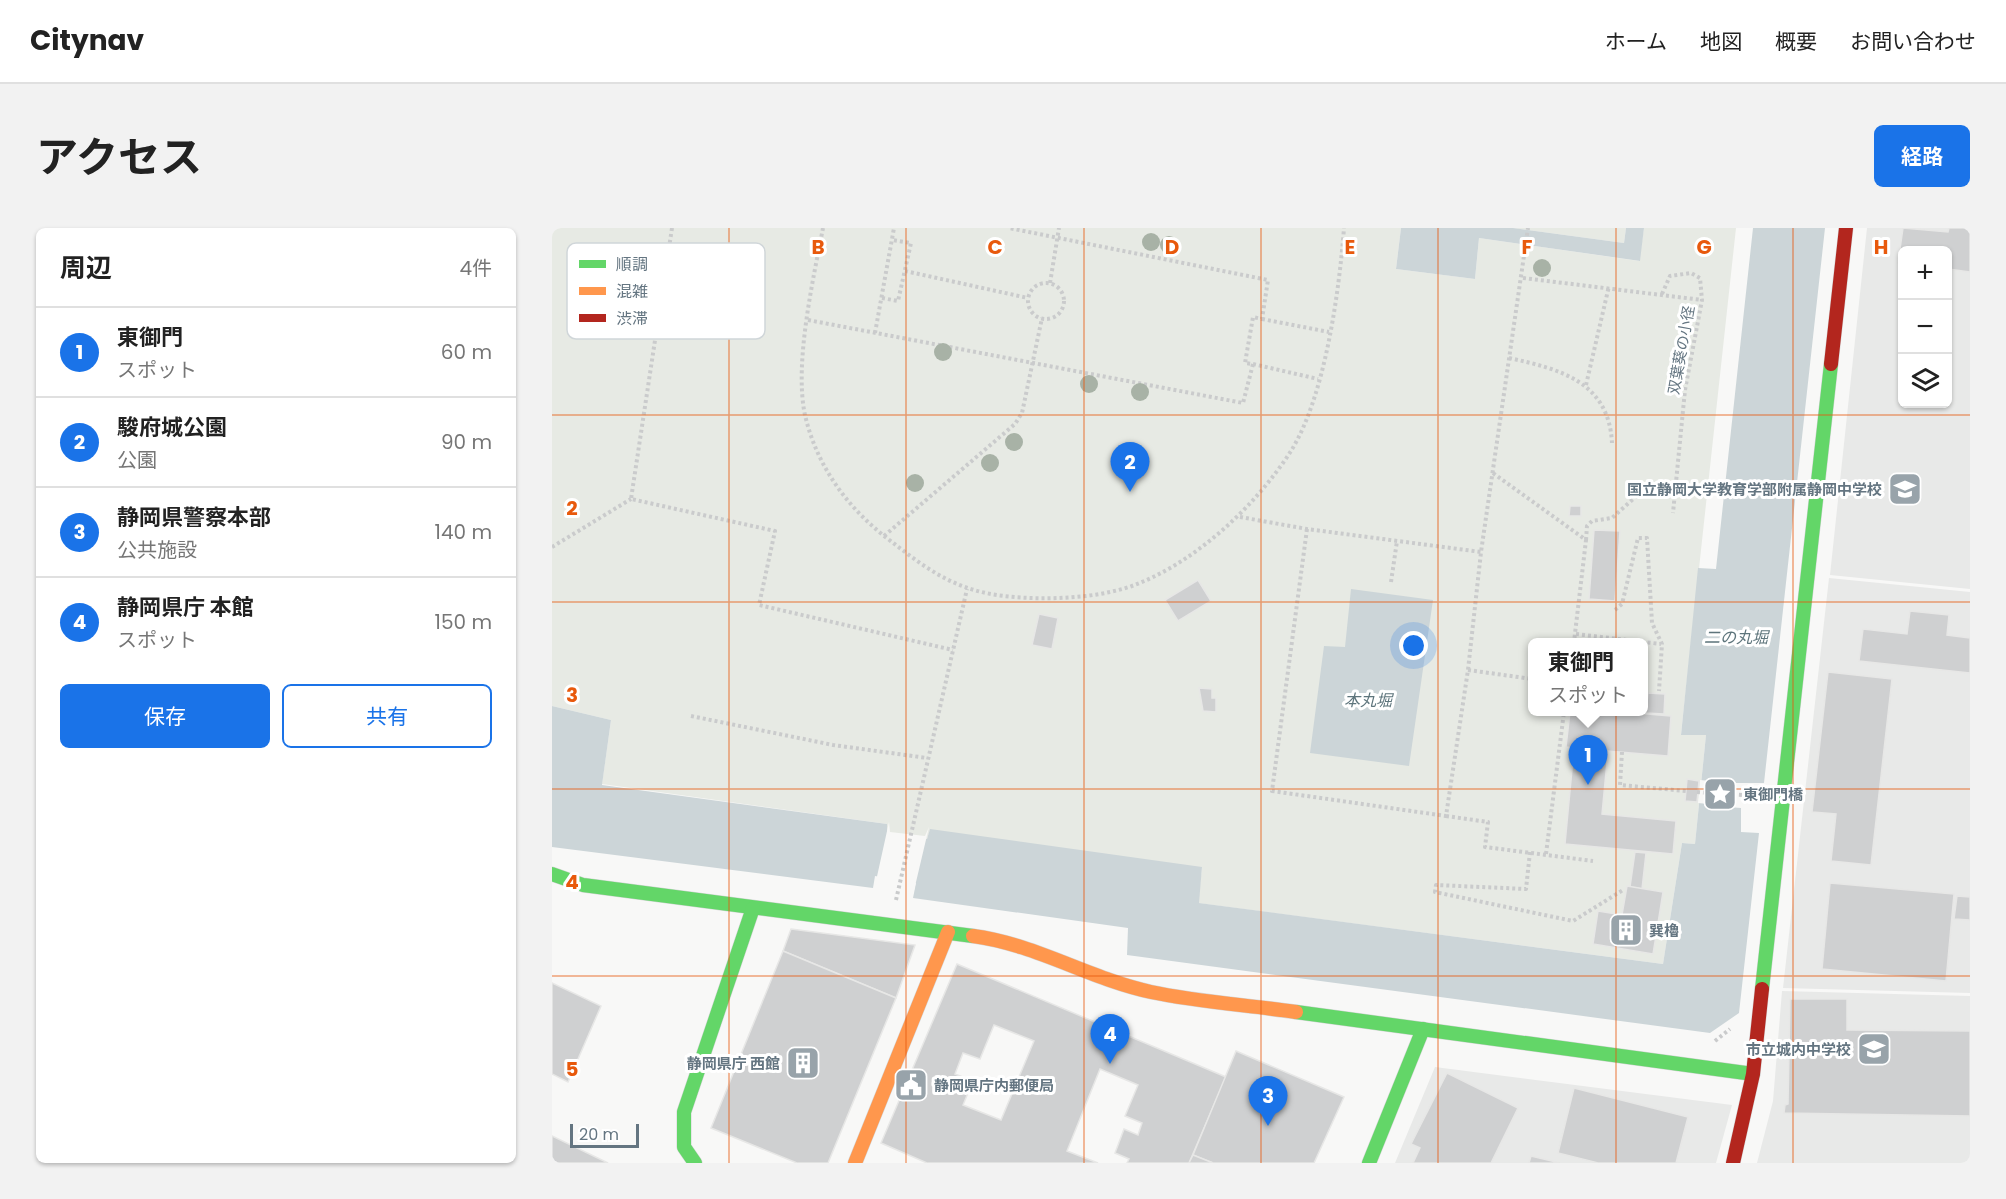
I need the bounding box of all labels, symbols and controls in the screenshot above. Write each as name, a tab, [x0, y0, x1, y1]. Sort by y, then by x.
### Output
text: Citynav	[30, 21, 144, 60]
text: ホーム	[1605, 27, 1667, 56]
text: 地図	[1700, 27, 1742, 56]
text: 概要	[1775, 27, 1817, 56]
text: お問い合わせ	[1850, 27, 1976, 56]
button: 経路	[1874, 125, 1970, 187]
text: アクセス	[36, 128, 202, 187]
text: B	[811, 233, 825, 261]
text: C	[987, 233, 1003, 261]
text: D	[1165, 233, 1179, 261]
text: E	[1345, 233, 1355, 261]
text: F	[1522, 233, 1533, 261]
text: G	[1696, 233, 1712, 261]
text: H	[1874, 233, 1888, 261]
legend	[567, 243, 765, 339]
map controls	[1898, 246, 1952, 408]
button: +	[1898, 246, 1952, 300]
text: 周辺	[60, 250, 112, 286]
text: 順調	[616, 253, 648, 276]
text: 4件	[459, 254, 492, 282]
text: 混雑	[616, 280, 648, 303]
button: −	[1898, 300, 1952, 354]
street label: 双葉葵の小径	[1663, 304, 1699, 396]
text: 渋滞	[616, 307, 648, 330]
text: 東御門	[117, 322, 183, 353]
text: 1	[76, 338, 83, 366]
text: 60 m	[441, 338, 492, 366]
button: layers	[1898, 354, 1952, 408]
text: スポット	[117, 356, 197, 384]
text: 駿府城公園	[117, 412, 227, 443]
text: 2	[74, 428, 85, 456]
text: 90 m	[441, 428, 492, 456]
pin: 2	[1110, 442, 1150, 492]
text: 公園	[117, 446, 157, 474]
school or university icon: 国立静岡大学教育学部附属静岡中学校	[1887, 471, 1923, 507]
place label: 国立静岡大学教育学部附属静岡中学校	[1627, 479, 1882, 500]
text: 2	[566, 494, 578, 522]
text: 静岡県警察本部	[117, 502, 271, 533]
text: 3	[73, 518, 86, 546]
text: 140 m	[435, 518, 492, 546]
text: 公共施設	[117, 536, 197, 564]
text: 静岡県庁 本館	[117, 592, 254, 623]
text: 4	[73, 608, 86, 636]
text: 150 m	[435, 608, 492, 636]
text: スポット	[117, 626, 197, 654]
water label: 二の丸堀	[1704, 626, 1771, 649]
your location	[1399, 631, 1428, 660]
popup	[1528, 638, 1648, 716]
text: 東御門	[1548, 647, 1614, 678]
text: 3	[566, 681, 578, 709]
text: スポット	[1548, 681, 1628, 709]
button: 保存	[60, 684, 270, 748]
button: 共有	[282, 684, 492, 748]
water label: 本丸堀	[1344, 689, 1395, 712]
pin: 1	[1568, 736, 1608, 785]
place icon: 東御門橋	[1702, 776, 1738, 812]
place label: 東御門橋	[1743, 784, 1804, 805]
text: 4	[565, 868, 579, 896]
building icon: 巽櫓	[1608, 912, 1644, 948]
place label: 巽櫓	[1649, 920, 1679, 941]
pin: 4	[1090, 1014, 1130, 1064]
school or university icon: 市立城内中学校	[1856, 1031, 1892, 1067]
place label: 市立城内中学校	[1746, 1039, 1851, 1060]
building icon: 静岡県庁 西館	[785, 1045, 821, 1081]
place label: 静岡県庁 西館	[687, 1053, 780, 1074]
text: 5	[566, 1055, 579, 1083]
public building icon: 静岡県庁内郵便局	[893, 1067, 929, 1103]
place label: 静岡県庁内郵便局	[934, 1075, 1054, 1096]
pin: 3	[1248, 1076, 1288, 1126]
scale bar	[570, 1121, 639, 1148]
text: 20 m	[579, 1123, 619, 1146]

